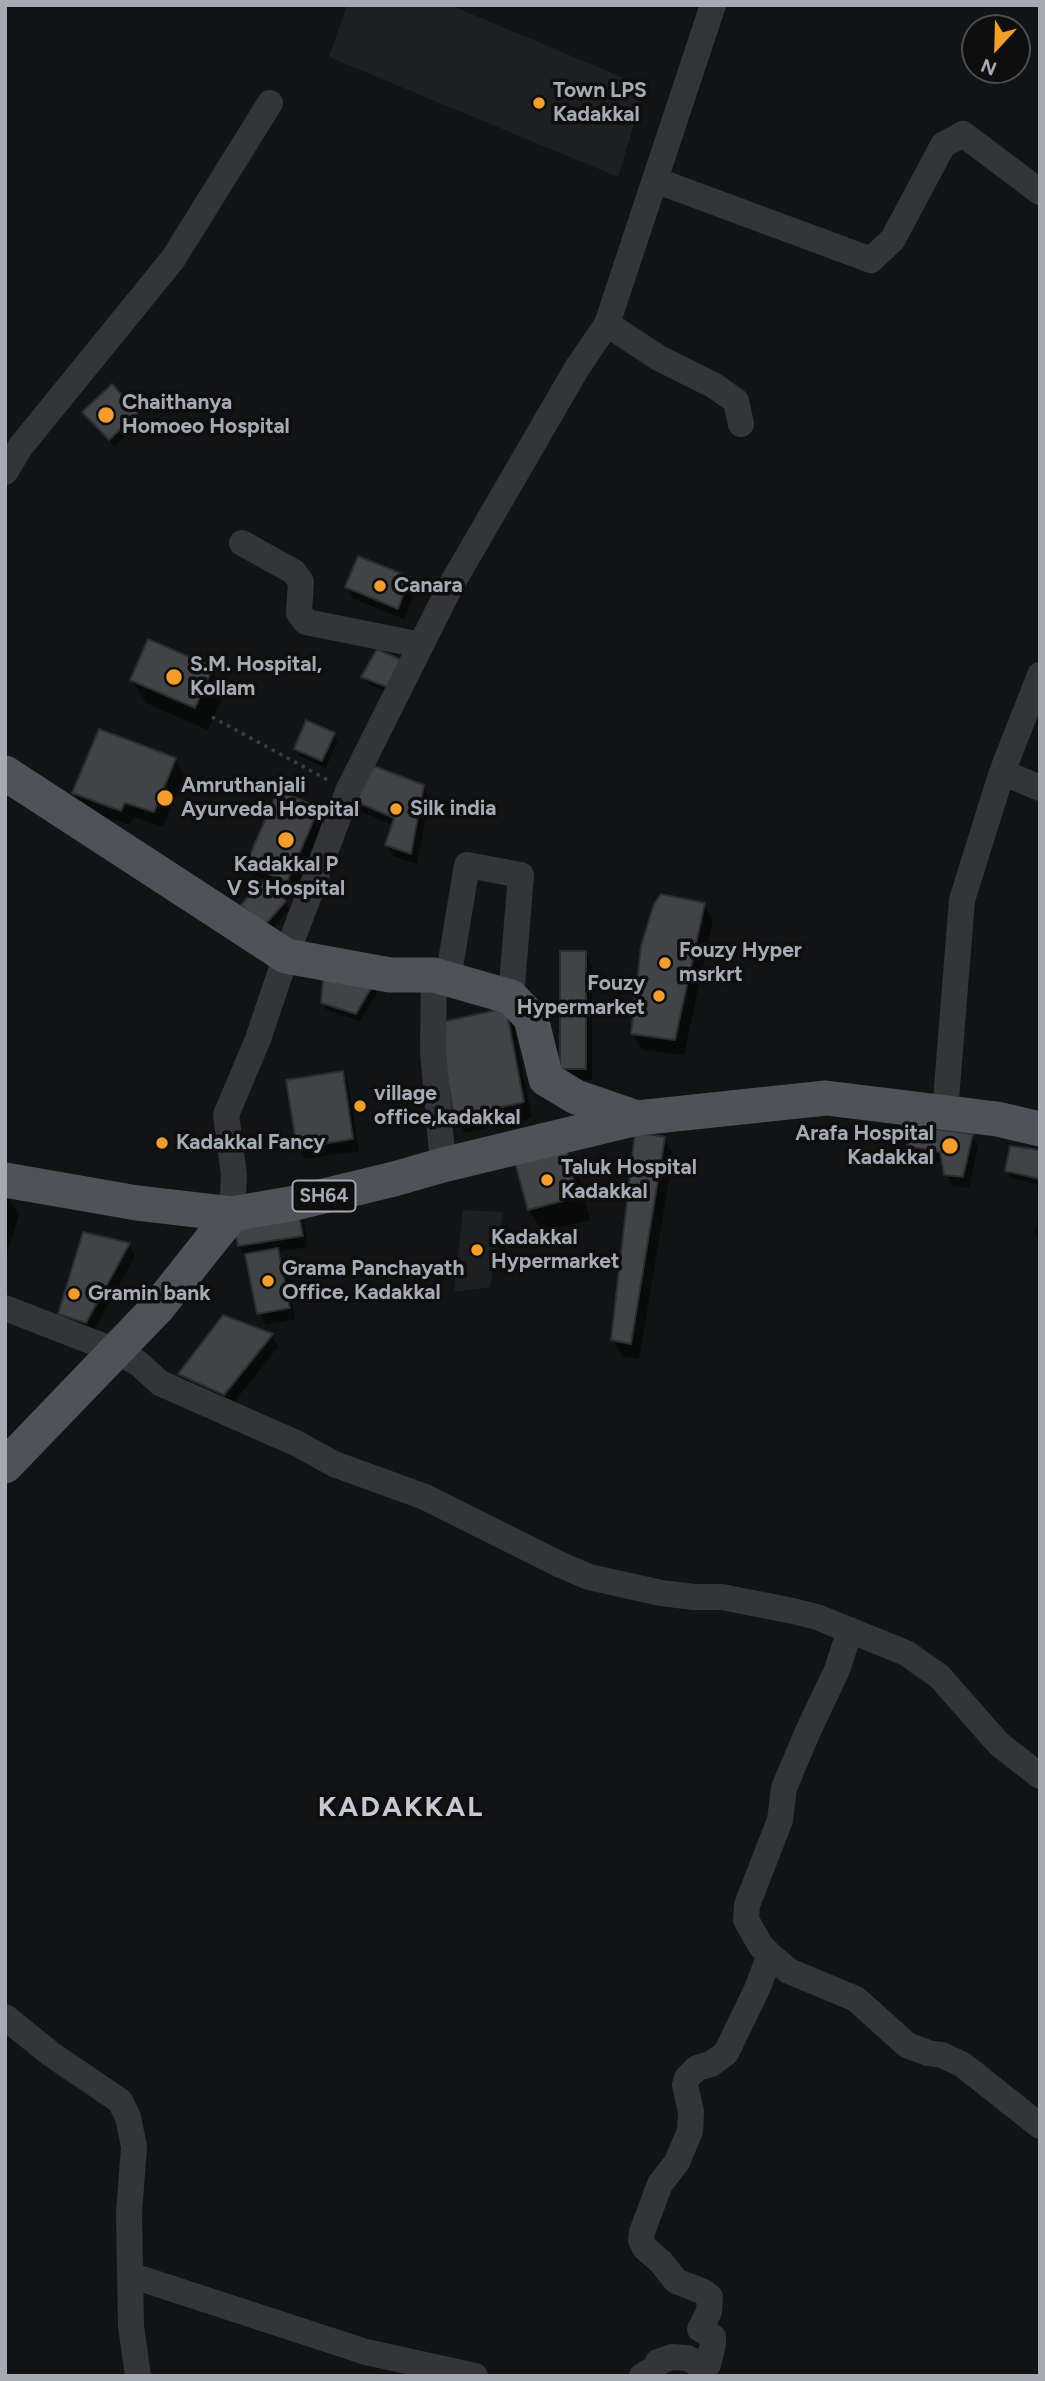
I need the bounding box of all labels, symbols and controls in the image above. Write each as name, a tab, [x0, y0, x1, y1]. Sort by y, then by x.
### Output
north arrow	[961, 14, 1031, 84]
text: N	[978, 54, 1000, 80]
place label: Town LPS Kadakkal	[553, 78, 647, 128]
marker: Town LPS Kadakkal	[531, 95, 547, 111]
place label: Chaithanya Homoeo Hospital	[122, 390, 290, 440]
marker: Chaithanya Homoeo Hospital	[96, 405, 116, 425]
place label: Canara	[394, 573, 463, 599]
marker: Canara	[372, 578, 388, 594]
place label: S.M. Hospital, Kollam	[190, 652, 322, 702]
marker: S.M. Hospital, Kollam	[164, 667, 184, 687]
place label: Amruthanjali Ayurveda Hospital	[181, 773, 359, 823]
marker: Amruthanjali Ayurveda Hospital	[155, 788, 175, 808]
place label: Silk india	[410, 796, 496, 822]
marker: Silk india	[388, 801, 404, 817]
marker: Kadakkal P V S Hospital	[276, 830, 296, 850]
place label: Kadakkal P V S Hospital	[227, 852, 345, 902]
place label: Fouzy Hyper msrkrt	[679, 938, 802, 988]
marker: Fouzy Hyper msrkrt	[657, 955, 673, 971]
place label: Fouzy Hypermarket	[517, 971, 645, 1021]
marker: Fouzy Hypermarket	[651, 988, 667, 1004]
place label: village office,kadakkal	[374, 1081, 521, 1131]
marker: village office,kadakkal	[352, 1098, 368, 1114]
place label: Arafa Hospital Kadakkal	[795, 1121, 934, 1171]
place label: Kadakkal Fancy	[176, 1130, 325, 1156]
marker: Kadakkal Fancy	[154, 1135, 170, 1151]
marker: Arafa Hospital Kadakkal	[940, 1136, 960, 1156]
place label: Taluk Hospital Kadakkal	[561, 1155, 697, 1205]
marker: Taluk Hospital Kadakkal	[539, 1172, 555, 1188]
road number: SH64	[292, 1180, 356, 1212]
place label: Kadakkal Hypermarket	[491, 1225, 619, 1275]
marker: Kadakkal Hypermarket	[469, 1242, 485, 1258]
place label: Grama Panchayath Office, Kadakkal	[282, 1256, 465, 1306]
marker: Grama Panchayath Office, Kadakkal	[260, 1273, 276, 1289]
place label: Gramin bank	[88, 1281, 210, 1307]
marker: Gramin bank	[66, 1286, 82, 1302]
district label: KADAKKAL	[319, 1791, 483, 1825]

